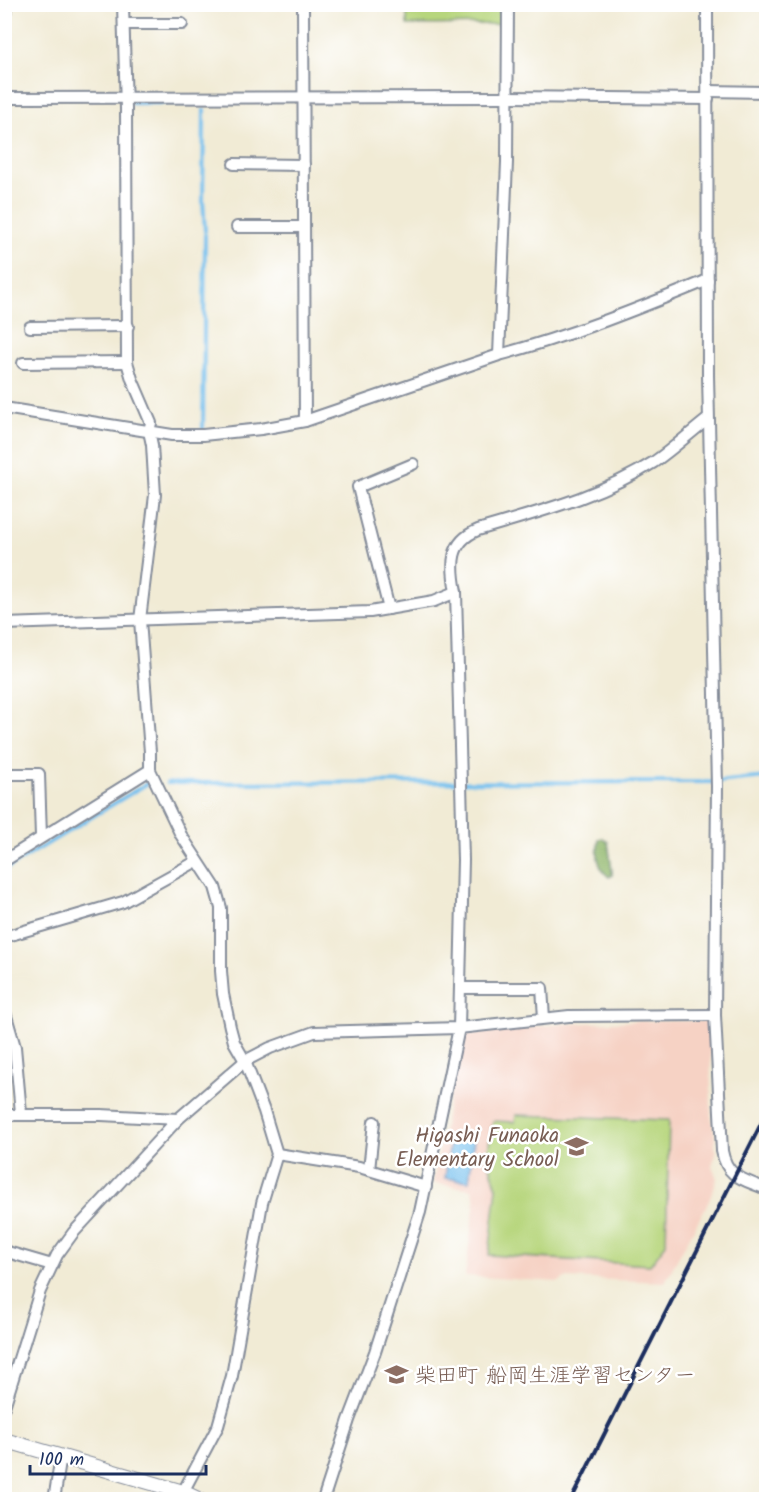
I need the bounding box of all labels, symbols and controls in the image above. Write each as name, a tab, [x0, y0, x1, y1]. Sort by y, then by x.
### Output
place label: Higashi Funaoka Elementary School	[396, 1120, 559, 1177]
school or university icon: Higashi Funaoka Elementary School	[564, 1134, 590, 1160]
place label: 柴田町 船岡生涯学習センター	[415, 1360, 696, 1393]
school or university icon: 柴田町 船岡生涯学習センター	[384, 1362, 410, 1388]
scale bar	[30, 1438, 206, 1476]
text: 100 m	[39, 1446, 84, 1475]

